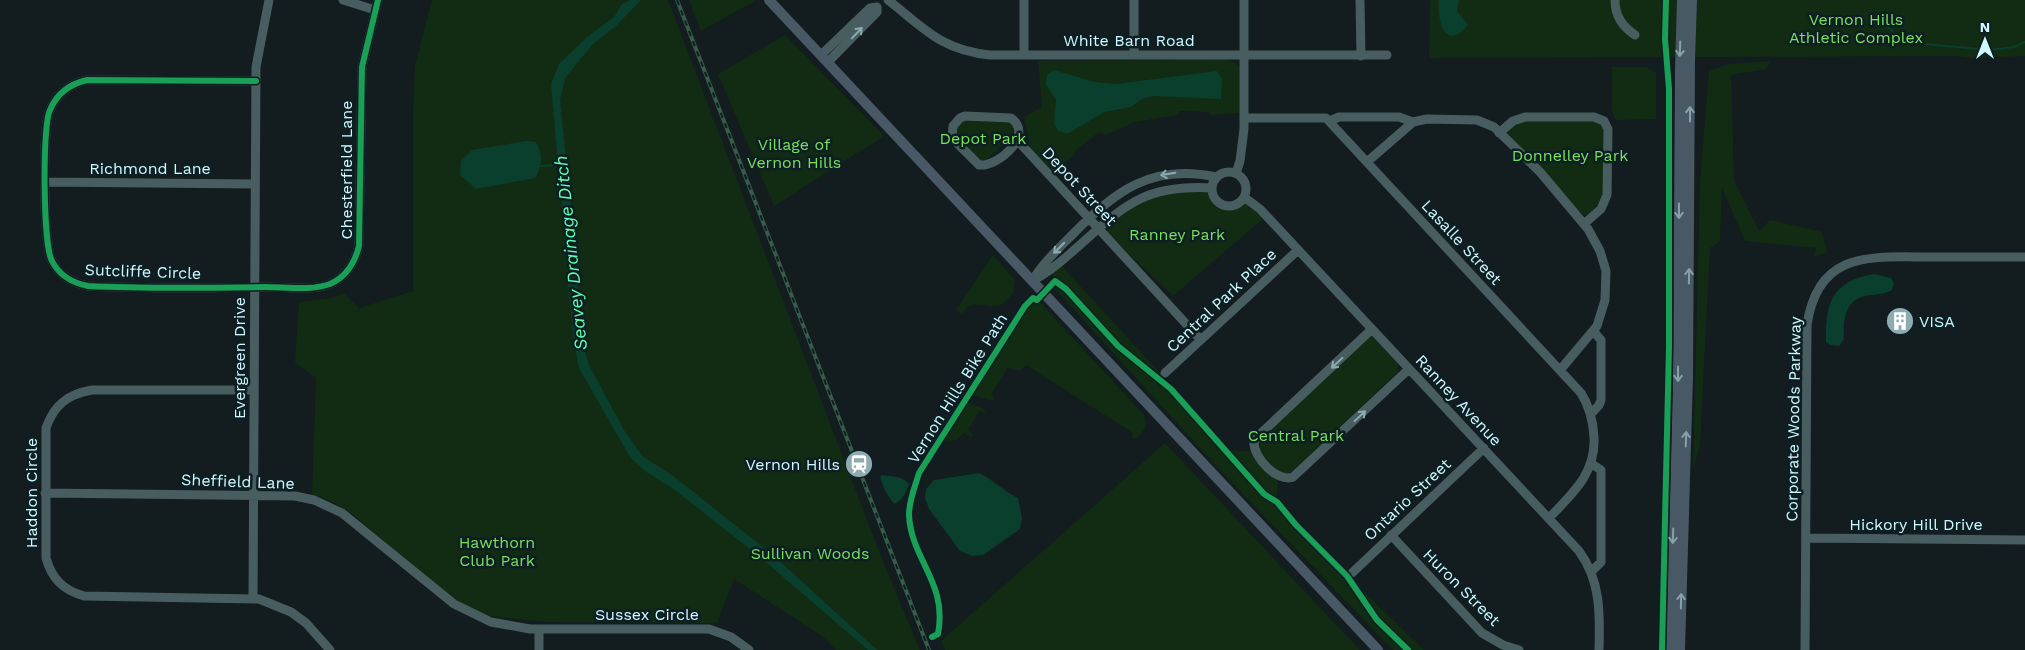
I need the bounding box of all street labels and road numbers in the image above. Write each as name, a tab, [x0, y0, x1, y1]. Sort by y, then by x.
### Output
street label: White Barn Road	[1063, 31, 1195, 50]
street label: Chesterfield Lane	[337, 101, 356, 239]
street label: Depot Street	[1038, 143, 1121, 230]
street label: Richmond Lane	[89, 159, 211, 178]
street label: Lasalle Street	[1418, 196, 1506, 289]
street label: Central Park Place	[1162, 245, 1280, 356]
street label: Sutcliffe Circle	[84, 260, 202, 283]
street label: Evergreen Drive	[230, 297, 249, 419]
street label: Vernon Hills Bike Path	[903, 310, 1011, 467]
street label: Corporate Woods Parkway	[1782, 316, 1805, 522]
street label: Ranney Avenue	[1412, 351, 1506, 450]
street label: Haddon Circle	[22, 438, 41, 548]
street label: Ontario Street	[1360, 454, 1455, 544]
street label: Sheffield Lane	[181, 470, 295, 493]
street label: Hickory Hill Drive	[1849, 515, 1983, 534]
street label: Huron Street	[1419, 545, 1504, 630]
street label: Sussex Circle	[595, 605, 699, 624]

